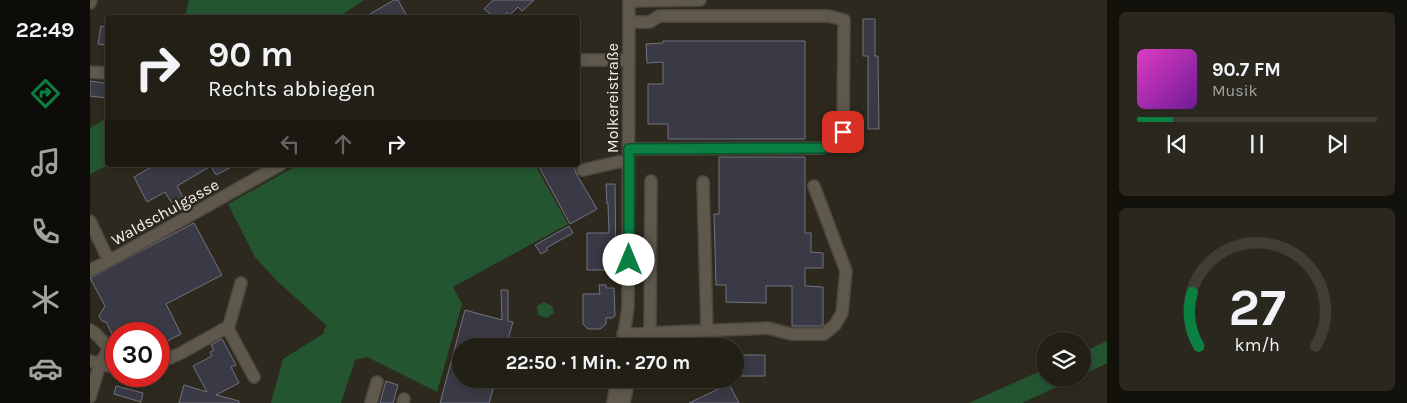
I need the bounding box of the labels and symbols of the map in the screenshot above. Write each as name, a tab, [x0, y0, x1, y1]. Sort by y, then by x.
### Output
street label: Molkereistraße	[603, 43, 622, 153]
pin	[822, 111, 864, 153]
street label: Waldschulgasse	[108, 175, 222, 249]
position arrow	[602, 233, 654, 285]
speed limit sign: 30	[105, 322, 170, 387]

